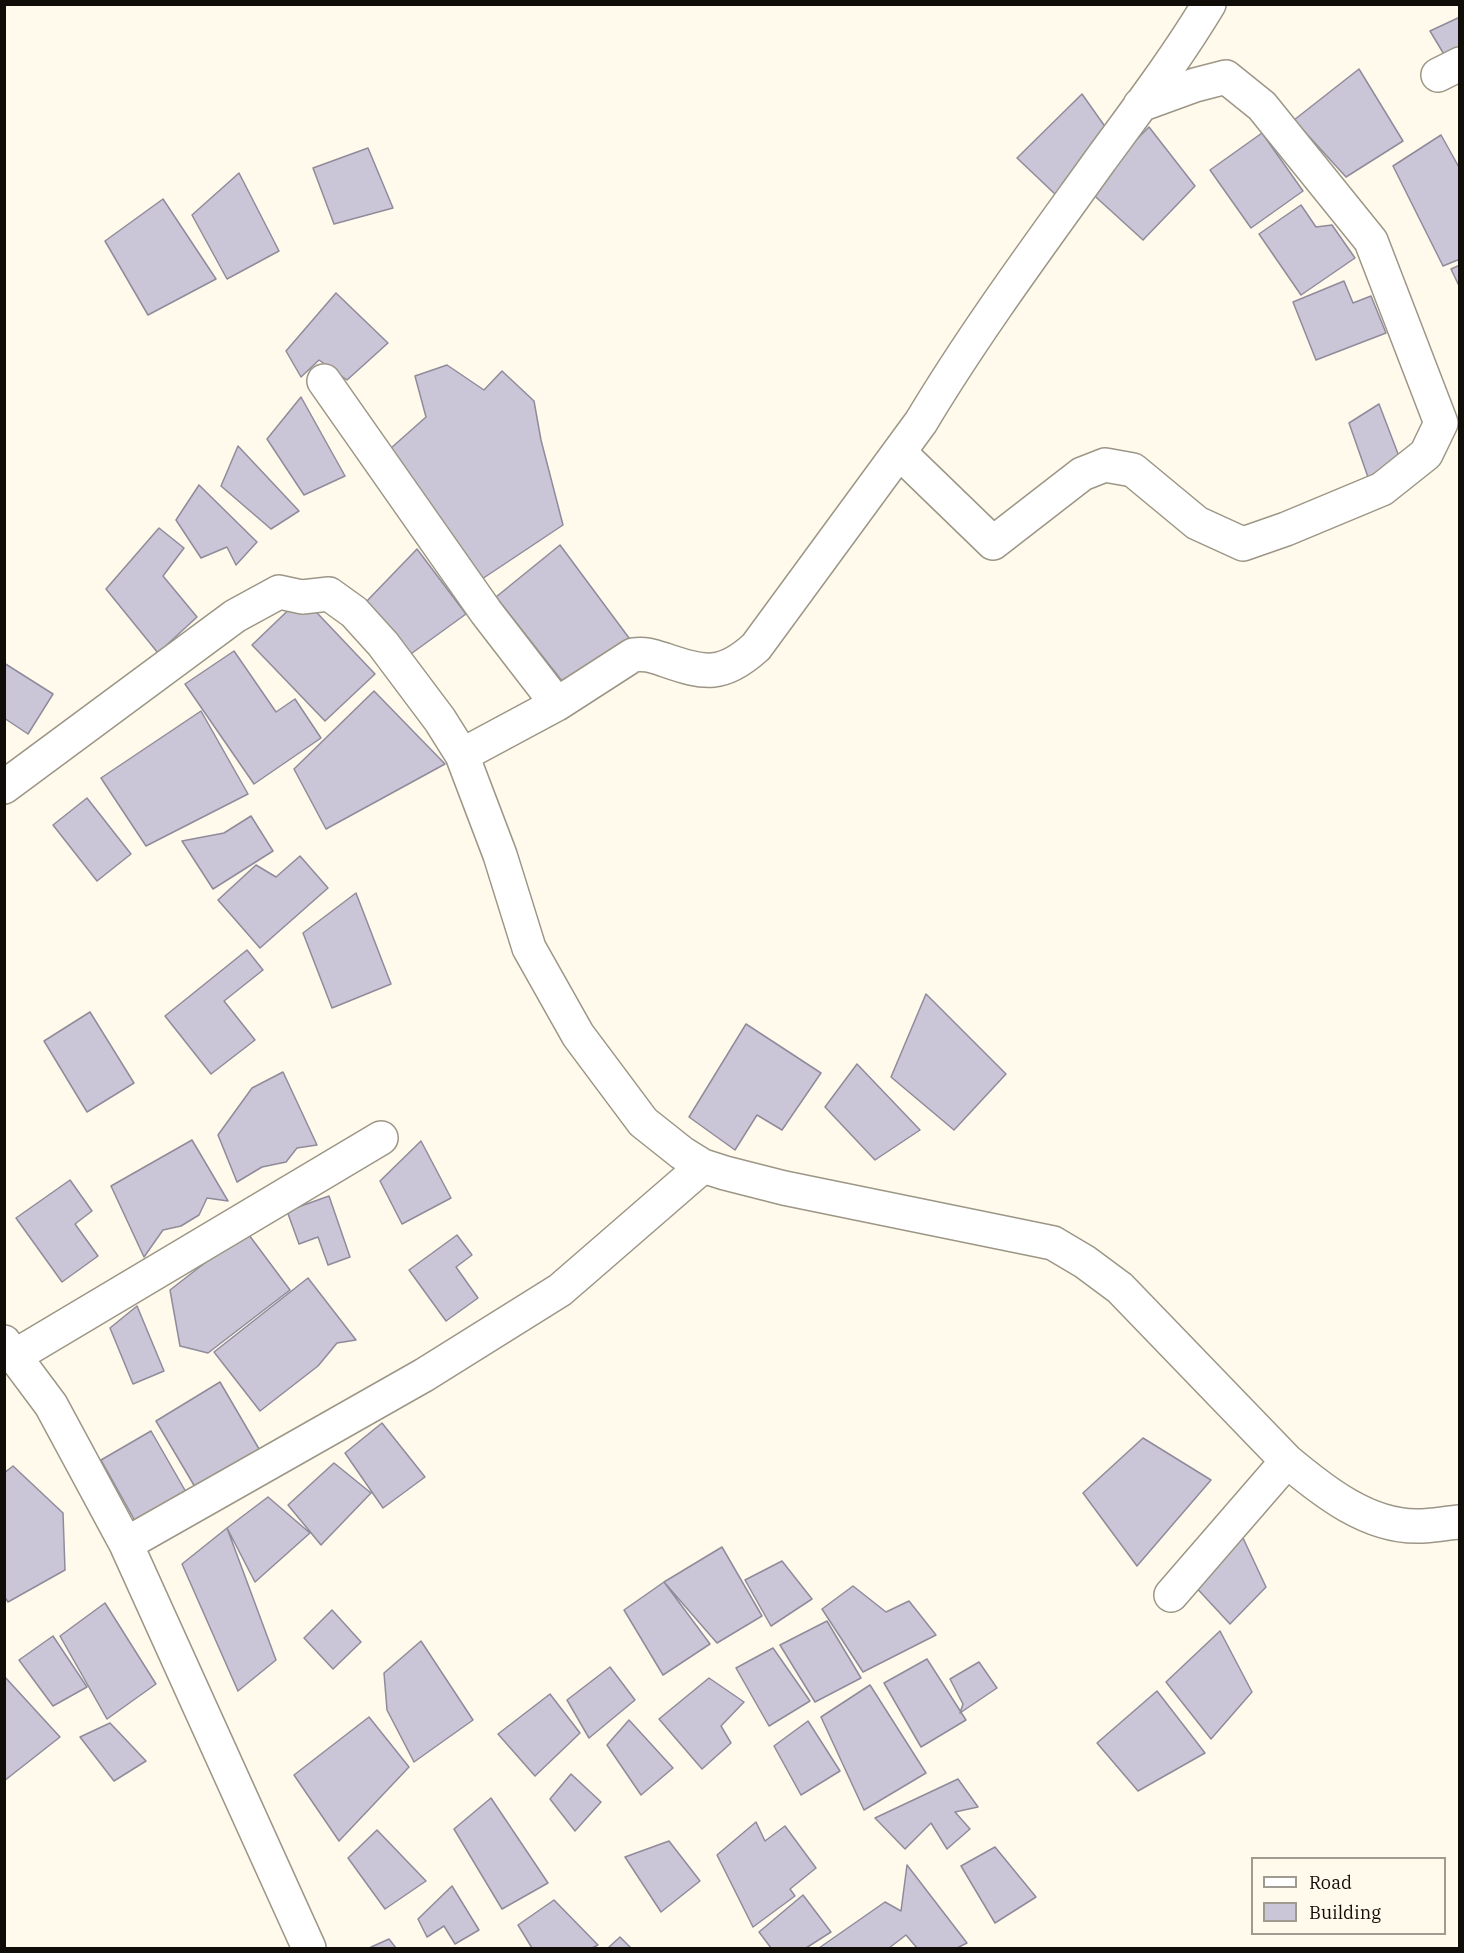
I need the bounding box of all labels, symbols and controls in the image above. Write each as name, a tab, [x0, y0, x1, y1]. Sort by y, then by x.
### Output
legend	[1251, 1857, 1446, 1935]
text: Road	[1309, 1871, 1352, 1894]
text: Building	[1309, 1901, 1381, 1924]

